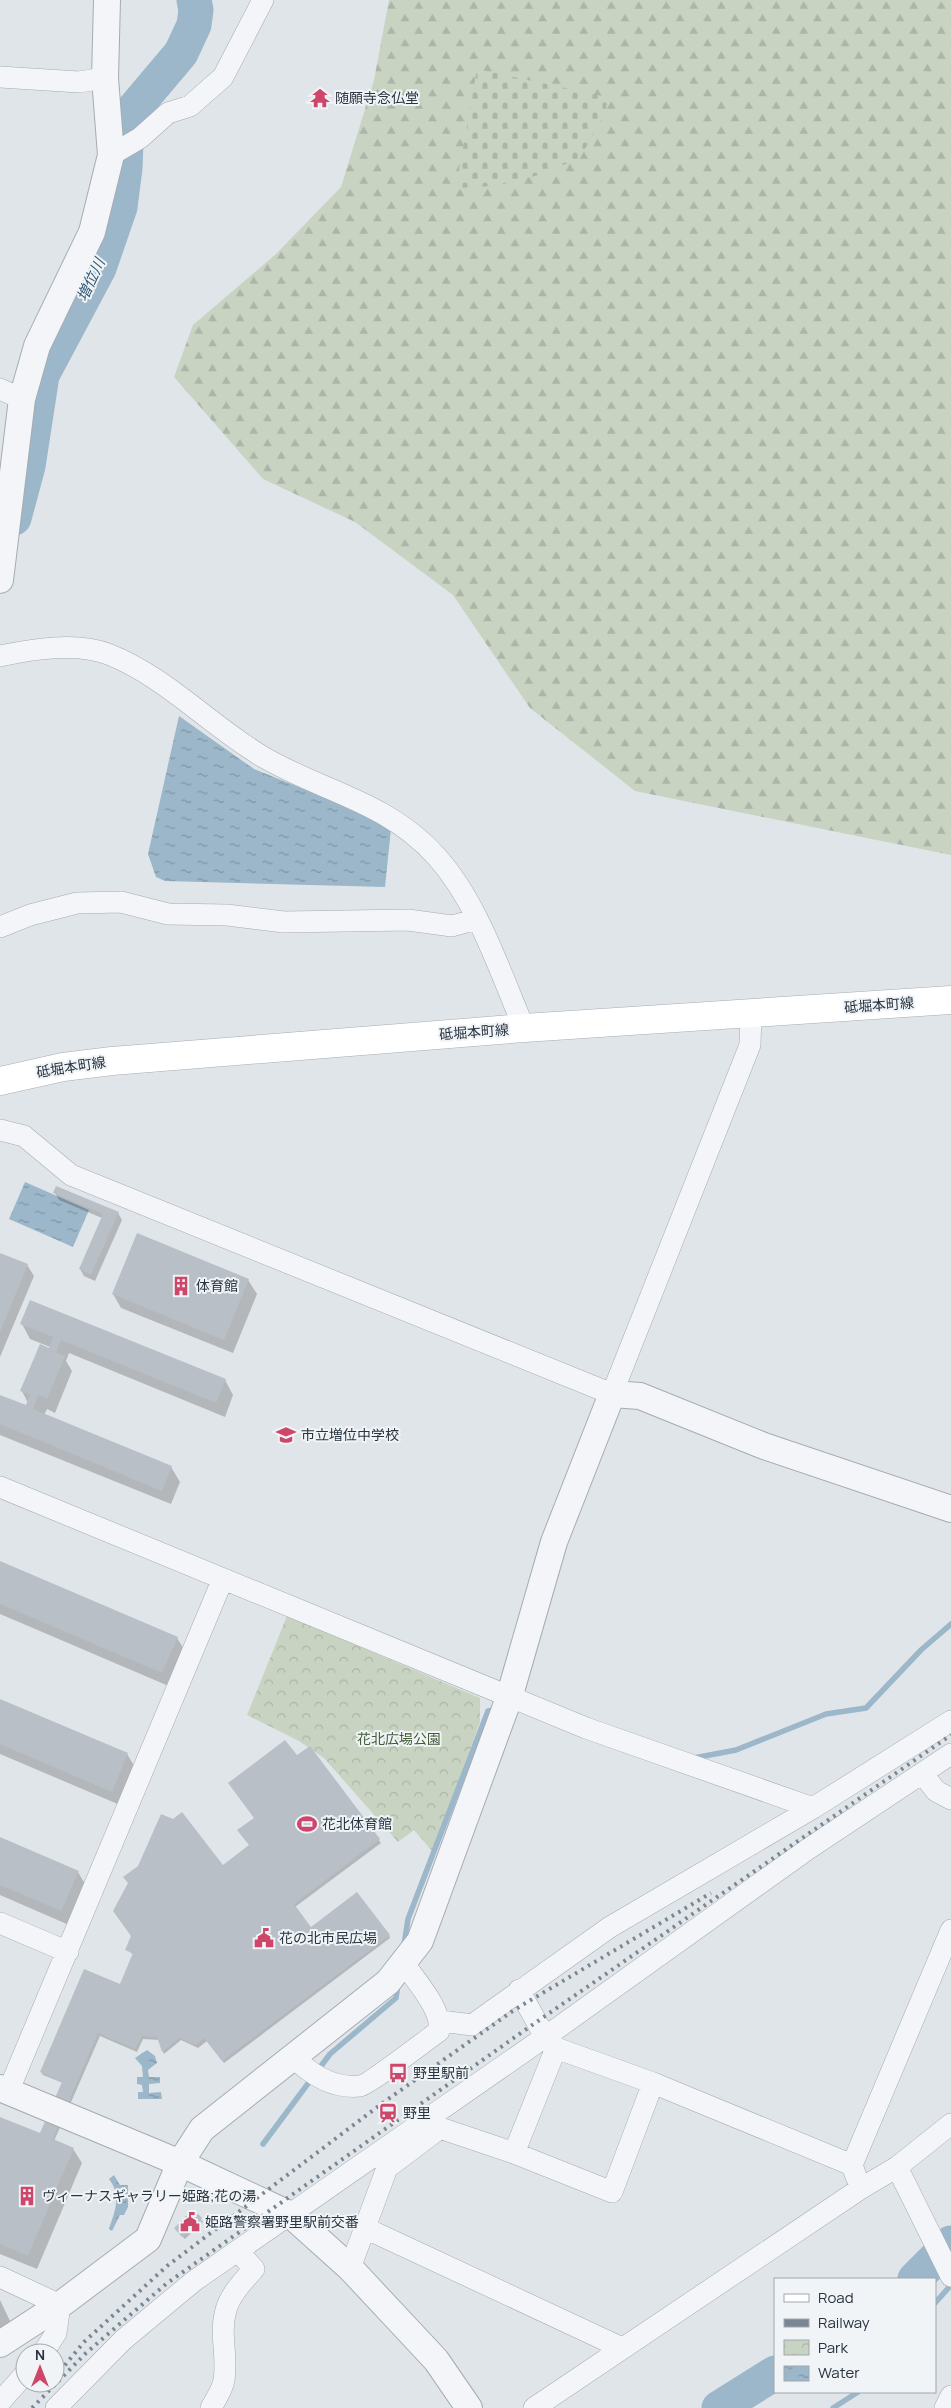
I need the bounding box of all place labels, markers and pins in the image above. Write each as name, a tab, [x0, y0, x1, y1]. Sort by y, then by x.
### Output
temple icon: 随願寺念仏堂	[309, 87, 331, 109]
place label: 随願寺念仏堂	[335, 88, 419, 107]
building icon: 体育館	[170, 1275, 192, 1297]
place label: 体育館	[196, 1276, 238, 1295]
school or university icon: 市立増位中学校	[275, 1424, 297, 1446]
place label: 市立増位中学校	[301, 1425, 399, 1444]
sports icon: 花北体育館	[296, 1813, 318, 1835]
place label: 花北体育館	[322, 1814, 392, 1833]
public building icon: 花の北市民広場	[253, 1927, 275, 1949]
place label: 花の北市民広場	[279, 1928, 377, 1947]
bus stop icon: 野里駅前	[387, 2062, 409, 2084]
place label: 野里駅前	[413, 2063, 469, 2082]
station icon: 野里	[377, 2102, 399, 2124]
place label: 野里	[403, 2103, 431, 2122]
building icon: ヴィーナスギャラリー姫路;花の湯	[16, 2185, 38, 2207]
place label: ヴィーナスギャラリー姫路;花の湯	[42, 2186, 256, 2205]
public building icon: 姫路警察署野里駅前交番	[179, 2211, 201, 2233]
place label: 姫路警察署野里駅前交番	[205, 2212, 359, 2231]

